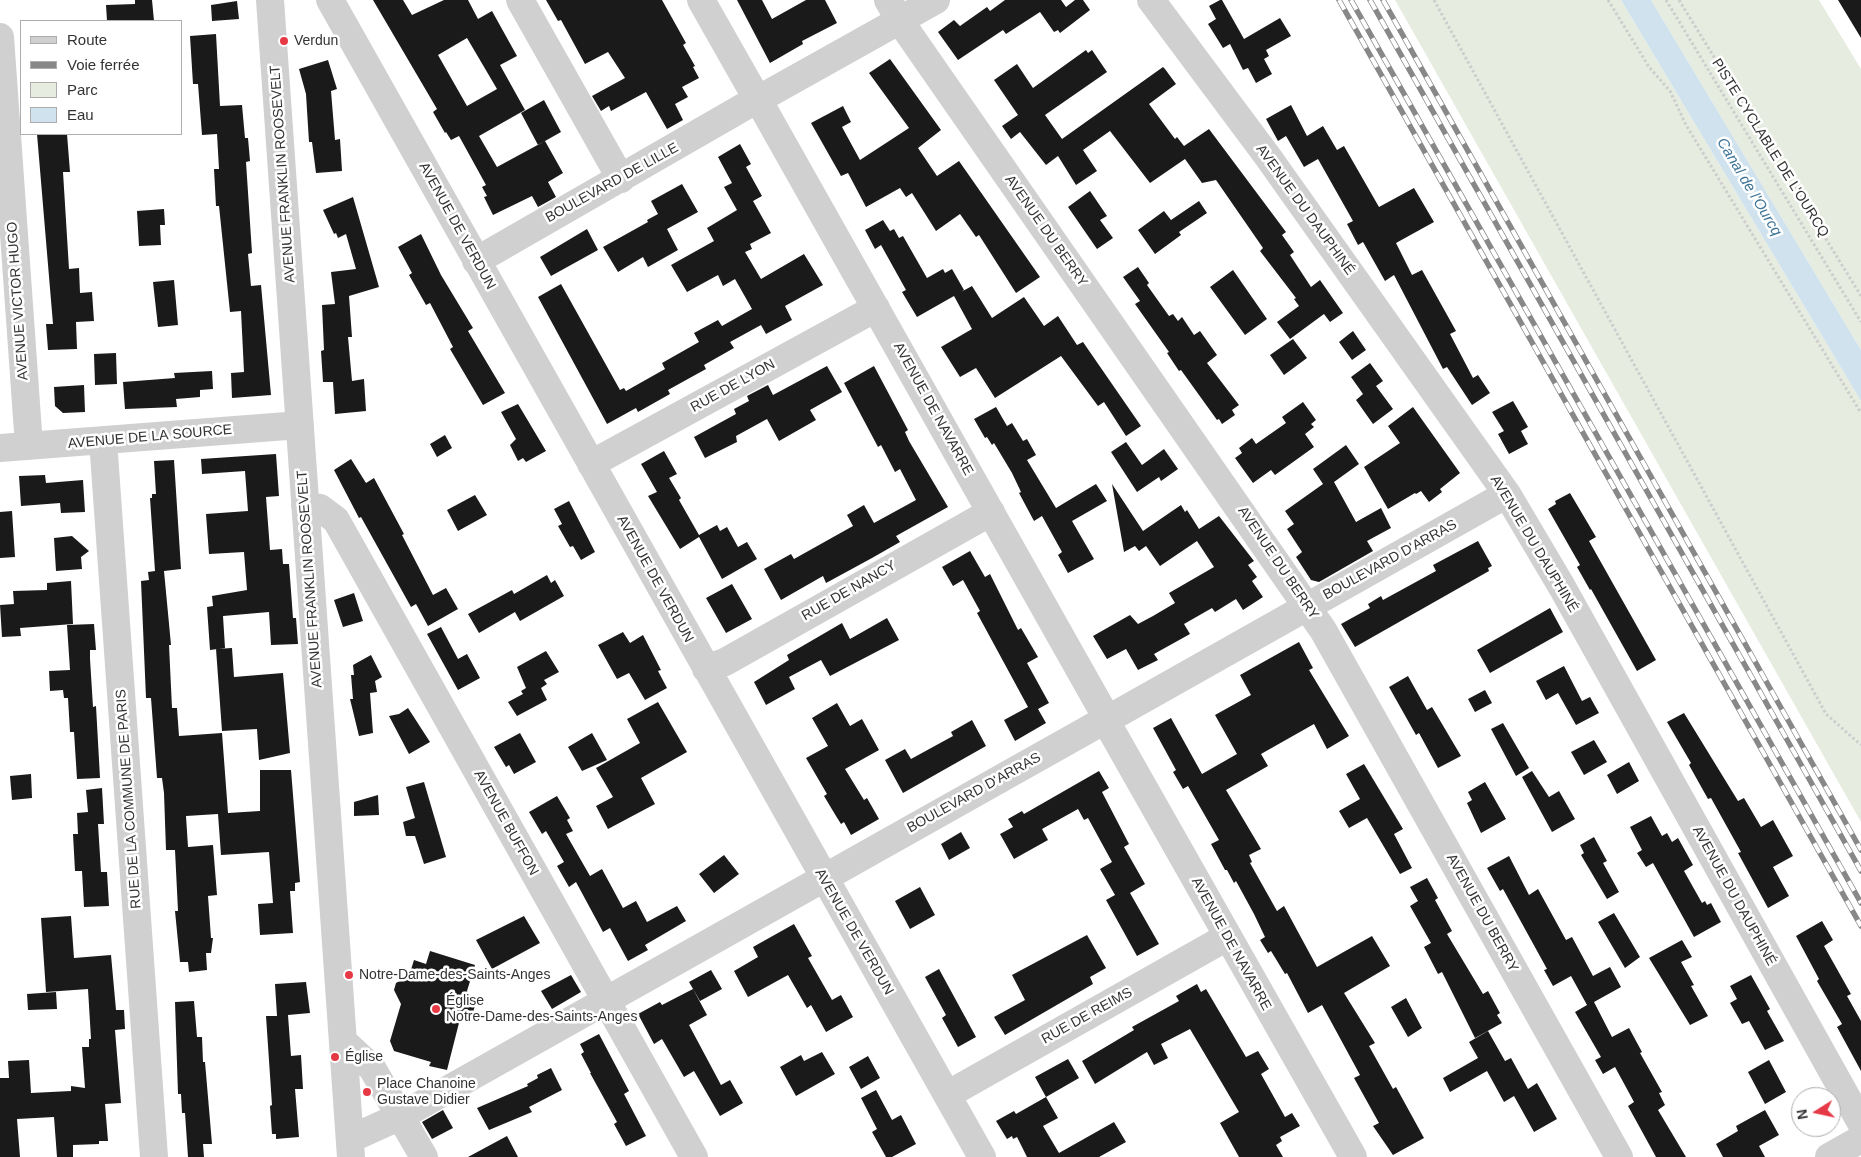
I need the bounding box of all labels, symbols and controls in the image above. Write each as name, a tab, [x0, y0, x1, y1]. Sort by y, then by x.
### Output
legend	[20, 20, 182, 135]
text: Route	[67, 31, 107, 48]
place label: Verdun	[294, 33, 338, 49]
marker: Verdun	[278, 35, 290, 47]
text: Voie ferrée	[67, 56, 140, 73]
street label: PISTE CYCLABLE DE L'OURCQ	[1708, 56, 1832, 240]
street label: AVENUE FRANKLIN ROOSEVELT	[267, 65, 299, 283]
text: Parc	[67, 81, 98, 98]
text: Eau	[67, 106, 94, 123]
water label: Canal de l'Ourcq	[1713, 135, 1785, 239]
street label: BOULEVARD DE LILLE	[543, 140, 681, 226]
street label: AVENUE DU DAUPHINÉ	[1252, 142, 1358, 278]
street label: AVENUE DE VERDUN	[415, 159, 499, 293]
street label: AVENUE DU BERRY	[1001, 172, 1091, 290]
street label: AVENUE VICTOR HUGO	[4, 221, 32, 381]
street label: AVENUE DE NAVARRE	[889, 340, 977, 478]
street label: RUE DE LYON	[688, 356, 778, 416]
street label: AVENUE DE LA SOURCE	[67, 421, 233, 453]
street label: AVENUE FRANKLIN ROOSEVELT	[294, 470, 326, 688]
street label: AVENUE DU DAUPHINÉ	[1486, 472, 1582, 616]
street label: AVENUE DU BERRY	[1234, 503, 1322, 623]
street label: AVENUE DE VERDUN	[613, 512, 697, 646]
street label: BOULEVARD D'ARRAS	[1320, 516, 1460, 604]
street label: RUE DE NANCY	[799, 557, 899, 625]
street label: RUE DE LA COMMUNE DE PARIS	[113, 689, 145, 909]
street label: BOULEVARD D'ARRAS	[904, 749, 1044, 837]
street label: AVENUE BUFFON	[470, 767, 542, 879]
street label: AVENUE DU DAUPHINÉ	[1689, 823, 1779, 969]
street label: AVENUE DU BERRY	[1443, 851, 1521, 975]
street label: AVENUE DE VERDUN	[811, 866, 897, 998]
street label: AVENUE DE NAVARRE	[1187, 875, 1275, 1013]
place label: Notre-Dame-des-Saints-Anges	[359, 967, 550, 983]
marker: Notre-Dame-des-Saints-Anges	[343, 969, 355, 981]
street label: RUE DE REIMS	[1039, 984, 1135, 1048]
place label: Église Notre-Dame-des-Saints-Anges	[446, 993, 637, 1026]
marker: Église Notre-Dame-des-Saints-Anges	[430, 1003, 442, 1015]
place label: Église	[345, 1049, 383, 1065]
marker: Église	[329, 1051, 341, 1063]
place label: Place Chanoine Gustave Didier	[377, 1076, 476, 1108]
marker: Place Chanoine Gustave Didier	[361, 1086, 373, 1098]
north arrow	[1791, 1087, 1841, 1137]
text: N	[1793, 1108, 1811, 1121]

